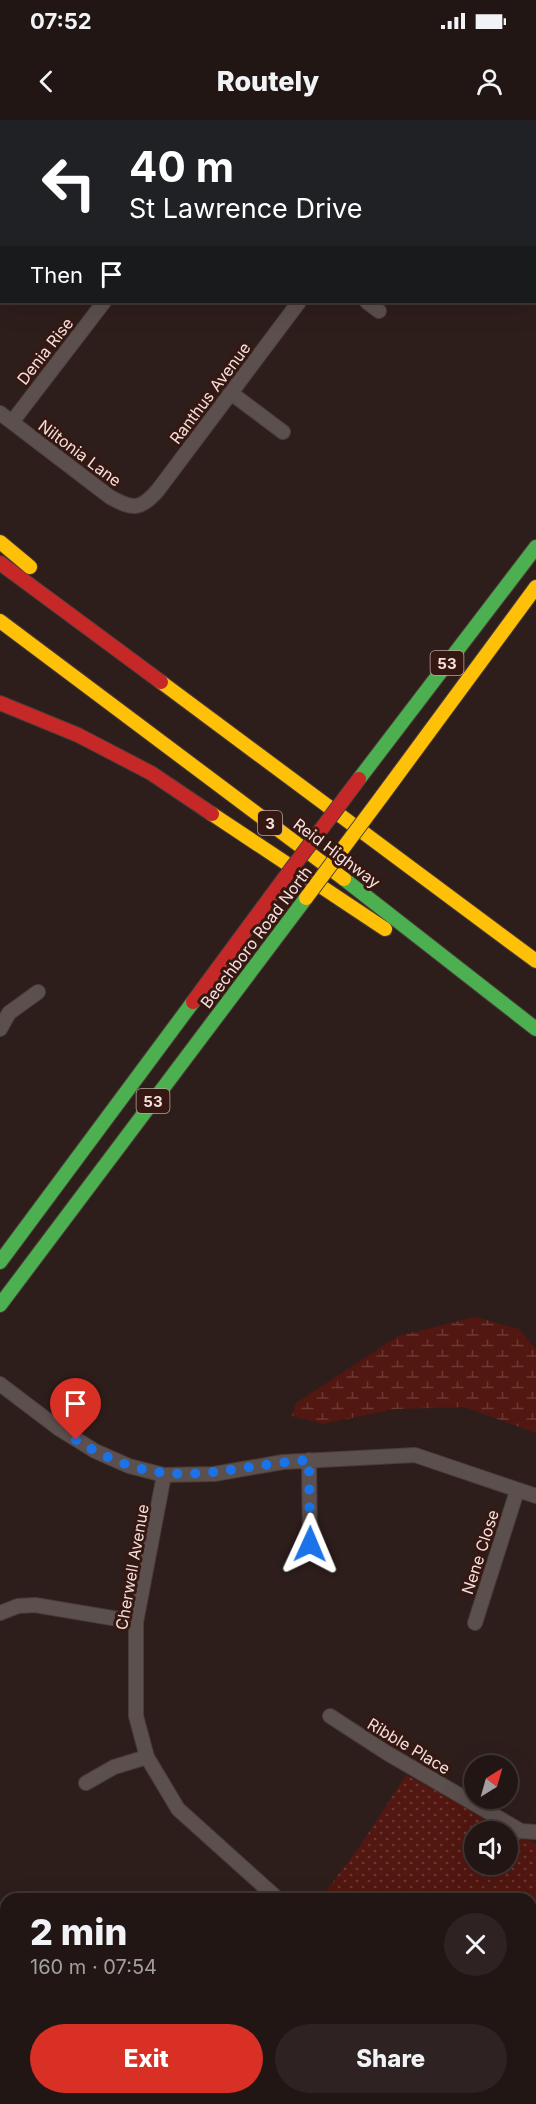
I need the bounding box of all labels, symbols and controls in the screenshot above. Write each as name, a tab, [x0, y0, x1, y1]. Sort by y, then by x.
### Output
text: 07:52	[30, 8, 92, 34]
icon: back	[30, 65, 63, 98]
text: Routely	[217, 65, 319, 98]
icon: person	[473, 65, 506, 98]
text: 40 m	[129, 141, 234, 192]
icon: left	[30, 144, 108, 222]
text: St Lawrence Drive	[129, 192, 362, 225]
icon: arrive	[95, 258, 128, 291]
text: Then	[30, 262, 83, 288]
street label: Denia Rise	[13, 313, 77, 389]
street label: Ranthus Avenue	[165, 338, 255, 448]
street label: Niltonia Lane	[35, 415, 125, 491]
road number: 53	[430, 651, 464, 675]
road number: 3	[258, 811, 282, 835]
street label: Reid Highway	[290, 814, 384, 892]
street label: Beechboro Road North	[196, 862, 316, 1012]
road number: 53	[136, 1089, 170, 1113]
pin	[50, 1378, 101, 1440]
icon: arrive	[59, 1387, 92, 1420]
street label: Cherwell Avenue	[111, 1503, 153, 1631]
street label: Nene Close	[457, 1507, 503, 1597]
position arrow	[278, 1512, 342, 1576]
street label: Ribble Place	[364, 1713, 454, 1779]
north arrow	[464, 1755, 518, 1809]
map controls	[464, 1755, 518, 1875]
button: sound	[464, 1821, 518, 1875]
text: 2 min	[30, 1910, 127, 1954]
button: close	[444, 1913, 507, 1976]
text: 160 m · 07:54	[30, 1955, 157, 1979]
button: Exit	[30, 2024, 263, 2093]
button: Share	[275, 2024, 507, 2093]

